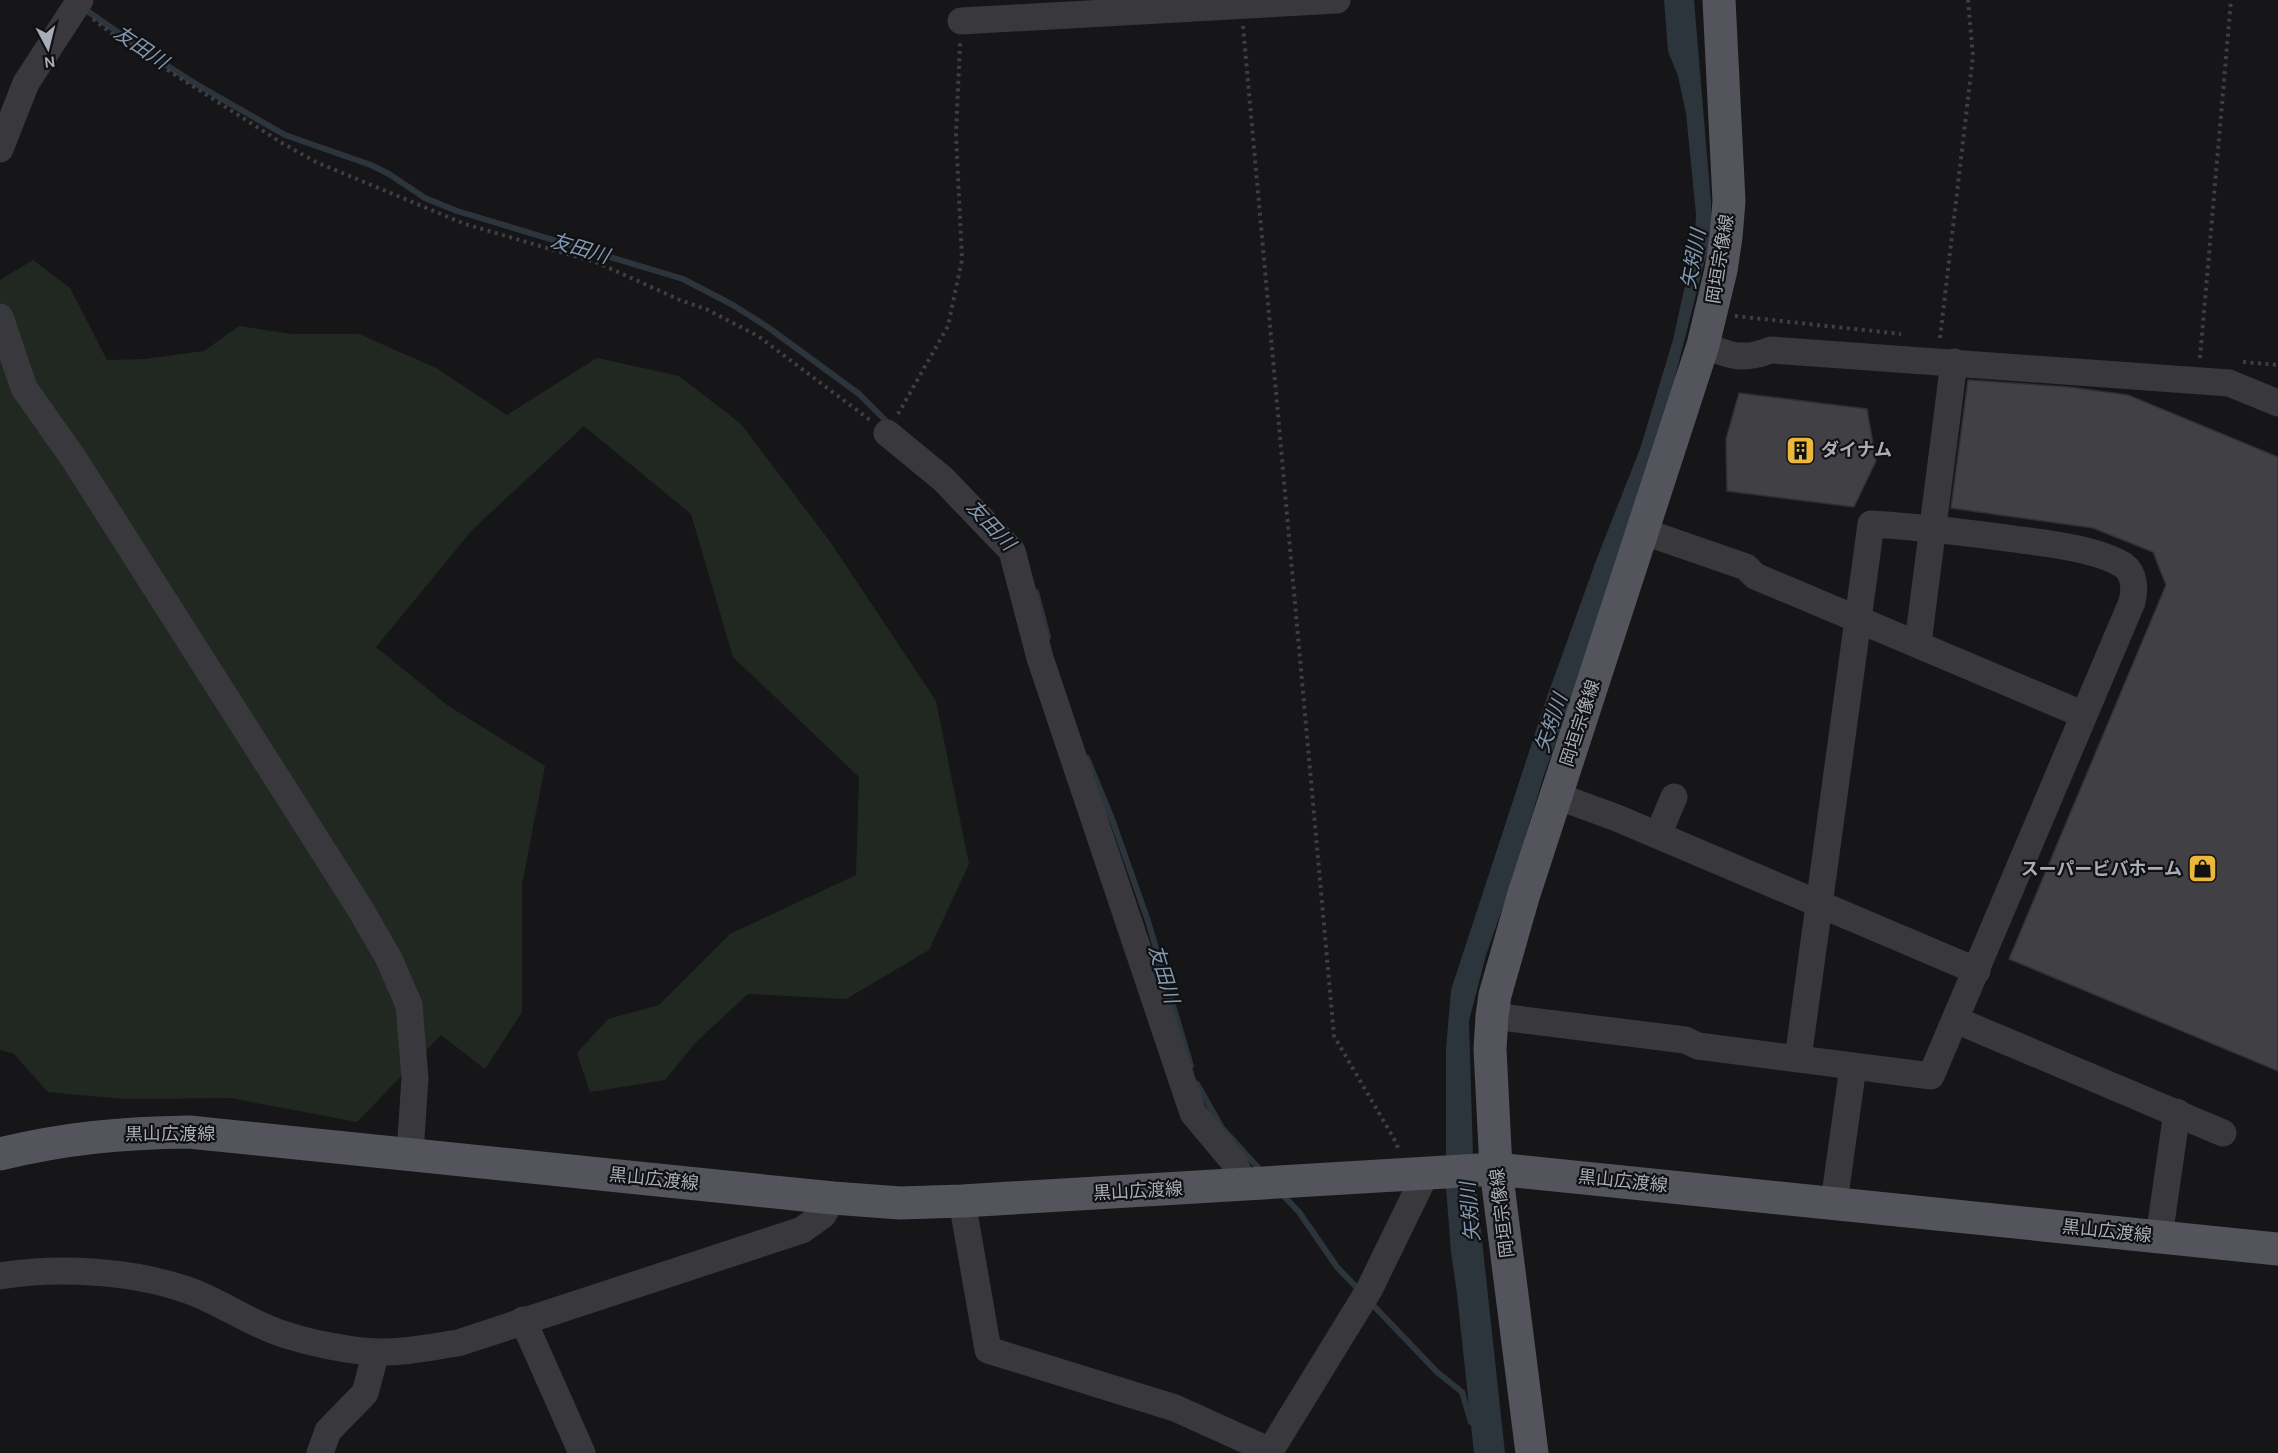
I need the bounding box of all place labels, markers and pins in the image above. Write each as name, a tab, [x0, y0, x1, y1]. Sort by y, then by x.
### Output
building icon: ダイナム	[1784, 434, 1816, 466]
place label: ダイナム	[1821, 439, 1892, 461]
shop icon: スーパービバホーム	[2187, 853, 2219, 885]
place label: スーパービバホーム	[2021, 858, 2182, 880]

